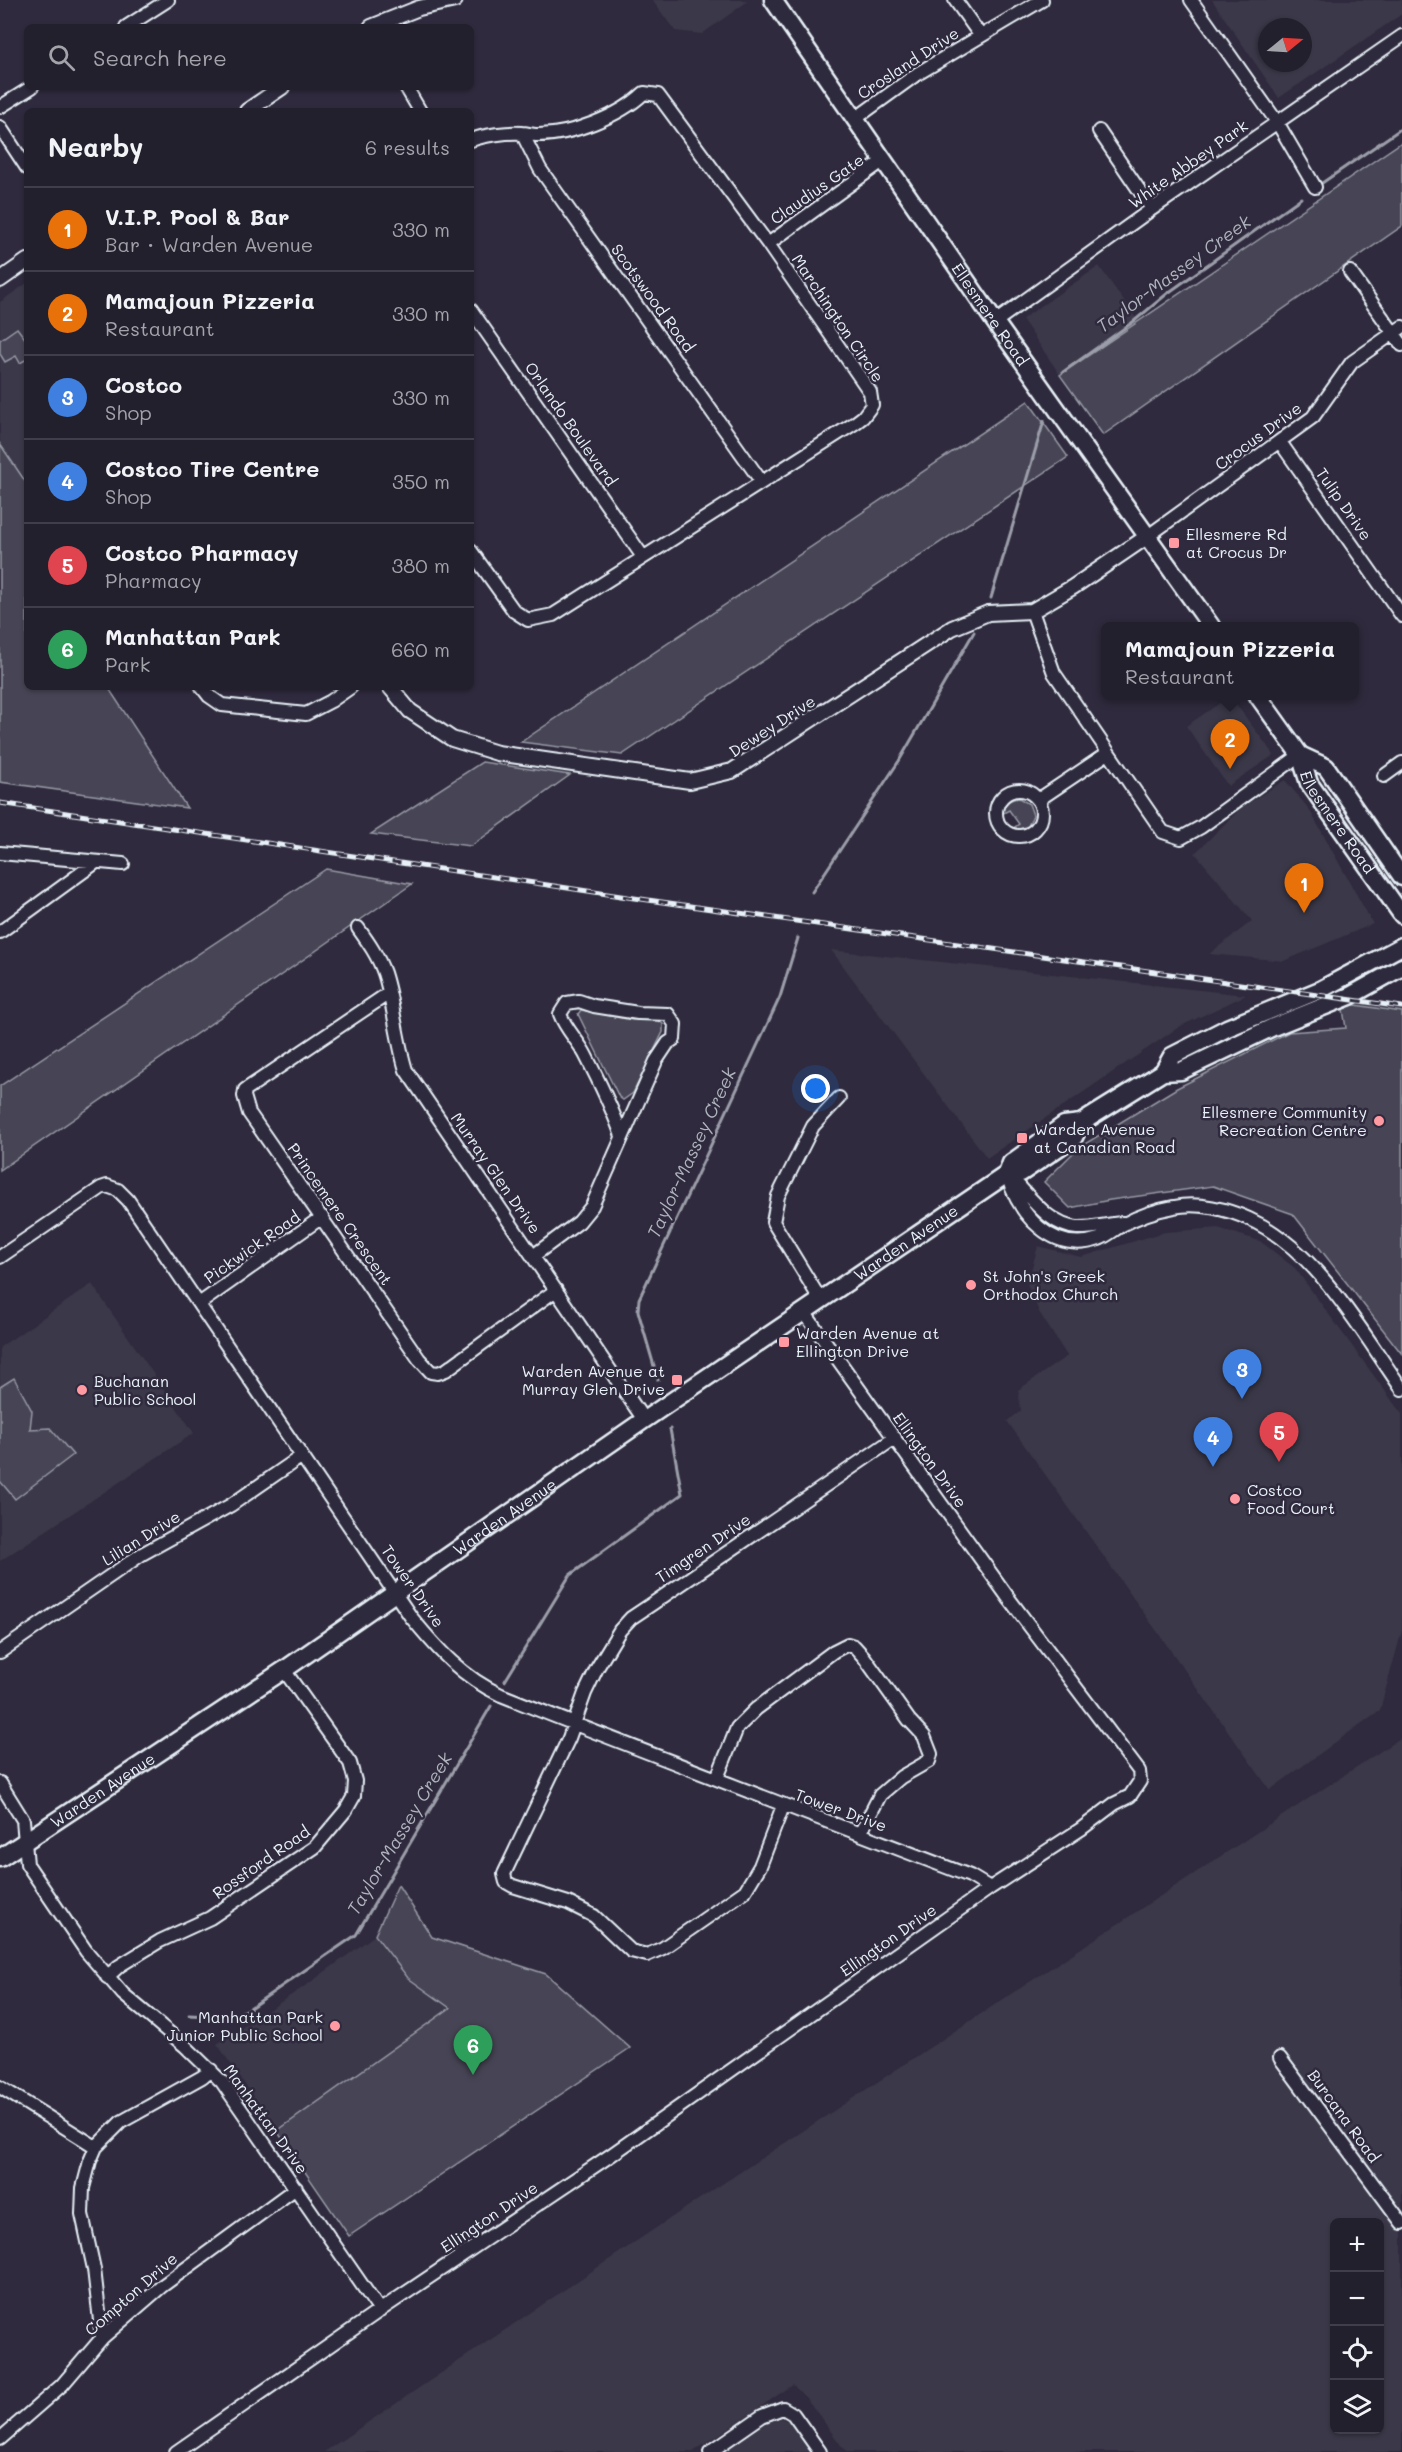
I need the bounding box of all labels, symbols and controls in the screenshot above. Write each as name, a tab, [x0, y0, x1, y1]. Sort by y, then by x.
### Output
north arrow	[1258, 18, 1312, 72]
street label: Crosland Drive	[853, 22, 963, 103]
search box	[24, 24, 474, 90]
icon: search	[45, 41, 78, 74]
text: Search here	[93, 43, 227, 72]
street label: White Abbey Park	[1124, 115, 1252, 213]
text: Nearby	[48, 130, 143, 164]
text: 6 results	[365, 134, 450, 160]
street label: Claudius Gate	[766, 149, 868, 229]
text: V.I.P. Pool & Bar	[105, 202, 289, 231]
water label: Taylor-Massey Creek	[1091, 209, 1256, 337]
text: 1	[63, 216, 72, 242]
text: 330 m	[392, 216, 450, 242]
text: Bar · Warden Avenue	[105, 231, 313, 257]
street label: Scotswood Road	[607, 239, 700, 356]
street label: Marchington Circle	[788, 249, 889, 386]
street label: Ellesmere Road	[947, 259, 1034, 370]
text: Mamajoun Pizzeria	[105, 286, 315, 315]
text: 2	[62, 300, 73, 326]
text: 330 m	[392, 300, 450, 326]
text: Restaurant	[105, 315, 215, 341]
street label: Orlando Boulevard	[521, 357, 622, 490]
text: Costco	[105, 370, 182, 399]
text: 3	[62, 384, 74, 410]
text: 330 m	[392, 384, 450, 410]
street label: Crocus Drive	[1210, 397, 1305, 474]
text: Shop	[105, 399, 152, 425]
text: Costco Tire Centre	[105, 454, 319, 483]
street label: Tulip Drive	[1312, 463, 1377, 544]
text: 4	[61, 468, 74, 494]
text: 350 m	[392, 468, 450, 494]
text: Shop	[105, 483, 152, 509]
place label: Ellesmere Rd at Crocus Dr	[1186, 523, 1287, 562]
marker: Ellesmere Rd at Crocus Dr	[1167, 536, 1181, 550]
text: Costco Pharmacy	[105, 538, 299, 567]
text: 5	[62, 552, 73, 578]
text: 380 m	[392, 552, 450, 578]
text: Pharmacy	[105, 567, 202, 593]
text: Manhattan Park	[105, 622, 281, 651]
popup	[1101, 622, 1359, 700]
text: Mamajoun Pizzeria	[1125, 634, 1335, 663]
text: 6	[61, 636, 74, 662]
text: 660 m	[391, 636, 450, 662]
text: Park	[105, 651, 150, 677]
text: Restaurant	[1125, 663, 1235, 689]
street label: Dewey Drive	[725, 690, 819, 761]
pin: 2	[1210, 720, 1250, 769]
street label: Ellesmere Road	[1296, 768, 1380, 877]
pin: 1	[1284, 864, 1324, 913]
water label: Taylor-Massey Creek	[641, 1063, 741, 1242]
your location	[801, 1074, 830, 1103]
place label: Ellesmere Community Recreation Centre	[1202, 1101, 1367, 1140]
street label: Murray Glen Drive	[447, 1108, 546, 1237]
marker: Ellesmere Community Recreation Centre	[1372, 1114, 1386, 1128]
place label: Warden Avenue at Canadian Road	[1034, 1118, 1175, 1157]
marker: Warden Avenue at Canadian Road	[1015, 1131, 1029, 1145]
street label: Princemere Crescent	[283, 1138, 397, 1289]
street label: Warden Avenue	[849, 1199, 962, 1285]
street label: Pickwick Road	[199, 1206, 304, 1288]
place label: St John's Greek Orthodox Church	[983, 1265, 1118, 1304]
marker: St John's Greek Orthodox Church	[964, 1278, 978, 1292]
place label: Warden Avenue at Ellington Drive	[796, 1322, 940, 1361]
marker: Warden Avenue at Ellington Drive	[777, 1335, 791, 1349]
pin: 3	[1222, 1350, 1262, 1399]
place label: Warden Avenue at Murray Glen Drive	[521, 1360, 665, 1399]
place label: Buchanan Public School	[94, 1370, 197, 1409]
marker: Warden Avenue at Murray Glen Drive	[670, 1373, 684, 1387]
marker: Buchanan Public School	[75, 1383, 89, 1397]
street label: Ellington Drive	[889, 1408, 972, 1512]
pin: 5	[1260, 1412, 1298, 1462]
pin: 4	[1194, 1418, 1232, 1467]
street label: Warden Avenue	[448, 1473, 560, 1560]
place label: Costco Food Court	[1247, 1479, 1335, 1518]
marker: Costco Food Court	[1228, 1492, 1242, 1506]
street label: Lilian Drive	[98, 1505, 184, 1570]
street label: Timgren Drive	[651, 1508, 754, 1587]
street label: Tower Drive	[377, 1540, 450, 1631]
street label: Warden Avenue	[46, 1747, 159, 1832]
water label: Taylor-Massey Creek	[341, 1747, 457, 1919]
street label: Tower Drive	[792, 1783, 890, 1836]
street label: Rossford Road	[208, 1820, 313, 1903]
street label: Ellington Drive	[835, 1899, 940, 1981]
place label: Manhattan Park Junior Public School	[166, 2006, 323, 2045]
marker: Manhattan Park Junior Public School	[328, 2019, 342, 2033]
pin: 6	[454, 2026, 492, 2075]
street label: Manhattan Drive	[219, 2060, 313, 2178]
street label: Burcana Road	[1304, 2065, 1385, 2166]
street label: Ellington Drive	[436, 2176, 541, 2257]
map controls	[1330, 2218, 1384, 2434]
button: +	[1330, 2218, 1384, 2272]
street label: Compton Drive	[80, 2248, 181, 2340]
button: −	[1330, 2272, 1384, 2326]
button: locate	[1330, 2326, 1384, 2380]
button: layers	[1330, 2380, 1384, 2434]

